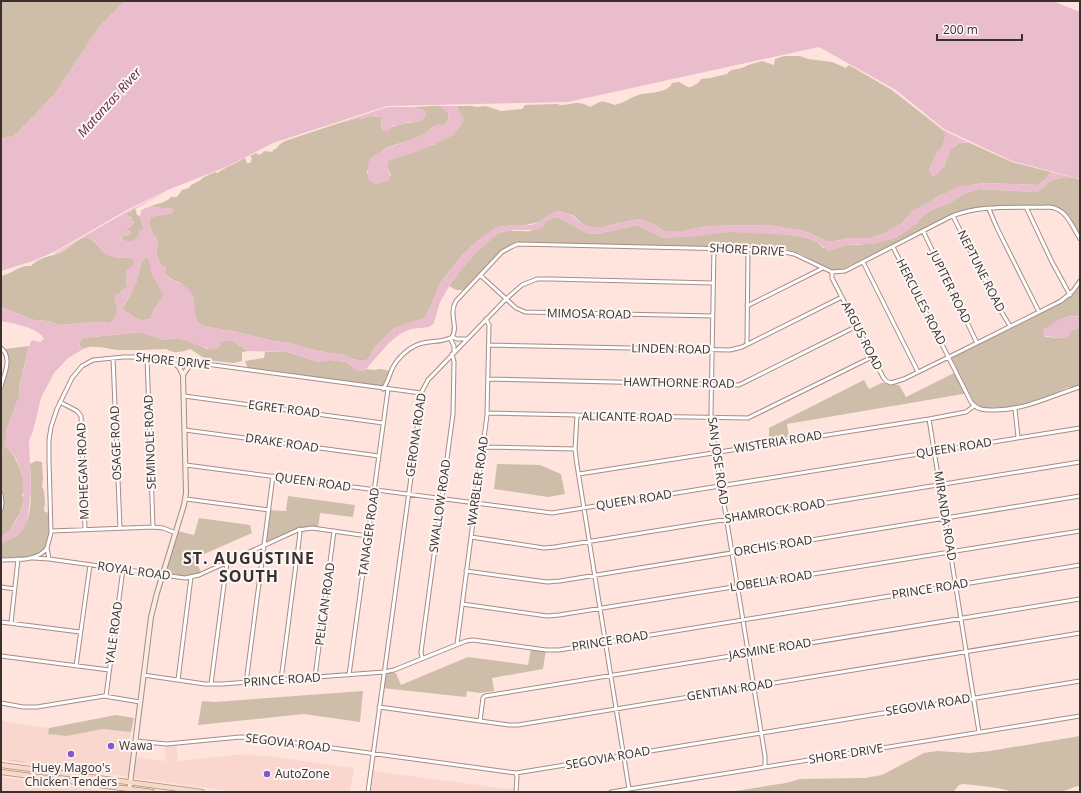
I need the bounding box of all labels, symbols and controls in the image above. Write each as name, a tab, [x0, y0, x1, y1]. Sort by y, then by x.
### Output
scale bar	[937, 16, 1022, 42]
text: 200 m	[943, 21, 978, 38]
water label: Matanzas River	[73, 63, 146, 141]
street label: NEPTUNE ROAD	[953, 227, 1009, 315]
street label: SHORE DRIVE	[709, 239, 785, 260]
street label: JUPITER ROAD	[925, 246, 975, 326]
street label: HERCULES ROAD	[892, 256, 951, 348]
street label: ARGUS ROAD	[838, 298, 887, 373]
street label: MIMOSA ROAD	[547, 304, 631, 323]
street label: LINDEN ROAD	[631, 339, 711, 358]
street label: SHORE DRIVE	[135, 348, 211, 373]
street label: HAWTHORNE ROAD	[623, 373, 735, 392]
street label: GERONA ROAD	[401, 392, 430, 478]
street label: SEMINOLE ROAD	[139, 394, 160, 490]
street label: EGRET ROAD	[247, 396, 321, 421]
street label: OSAGE ROAD	[106, 405, 125, 481]
street label: ALICANTE ROAD	[581, 407, 673, 426]
street label: SAN JOSE ROAD	[704, 416, 733, 506]
street label: MOHEGAN ROAD	[72, 422, 93, 520]
street label: WISTERIA ROAD	[733, 426, 823, 457]
street label: DRAKE ROAD	[244, 429, 320, 456]
street label: QUEEN ROAD	[915, 433, 993, 462]
street label: WARBLER ROAD	[463, 435, 492, 527]
street label: SWALLOW ROAD	[425, 458, 454, 554]
street label: QUEEN ROAD	[274, 468, 352, 495]
street label: MIRANDA ROAD	[930, 470, 961, 562]
street label: QUEEN ROAD	[595, 485, 673, 514]
street label: TANAGER ROAD	[354, 486, 383, 578]
street label: SHAMROCK ROAD	[723, 494, 826, 527]
street label: ORCHIS ROAD	[732, 531, 813, 560]
district label: ST. AUGUSTINE SOUTH	[183, 547, 315, 587]
street label: ROYAL ROAD	[97, 557, 172, 584]
street label: PELICAN ROAD	[310, 561, 339, 647]
street label: LOBELIA ROAD	[728, 566, 813, 595]
street label: PRINCE ROAD	[890, 574, 969, 603]
street label: YALE ROAD	[101, 600, 126, 666]
street label: PRINCE ROAD	[570, 626, 649, 655]
street label: JASMINE ROAD	[726, 634, 812, 664]
street label: PRINCE ROAD	[243, 668, 321, 691]
street label: GENTIAN ROAD	[686, 674, 774, 705]
street label: SEGOVIA ROAD	[884, 689, 972, 720]
street label: SEGOVIA ROAD	[245, 729, 332, 756]
place label: Wawa	[119, 737, 153, 754]
street label: SHORE DRIVE	[807, 739, 884, 768]
marker: Wawa	[106, 741, 116, 751]
street label: SEGOVIA ROAD	[564, 742, 652, 773]
marker: Huey Magoo's Chicken Tenders	[66, 749, 76, 759]
place label: Huey Magoo's Chicken Tenders	[25, 759, 118, 790]
place label: AutoZone	[275, 765, 330, 782]
marker: AutoZone	[262, 769, 272, 779]

